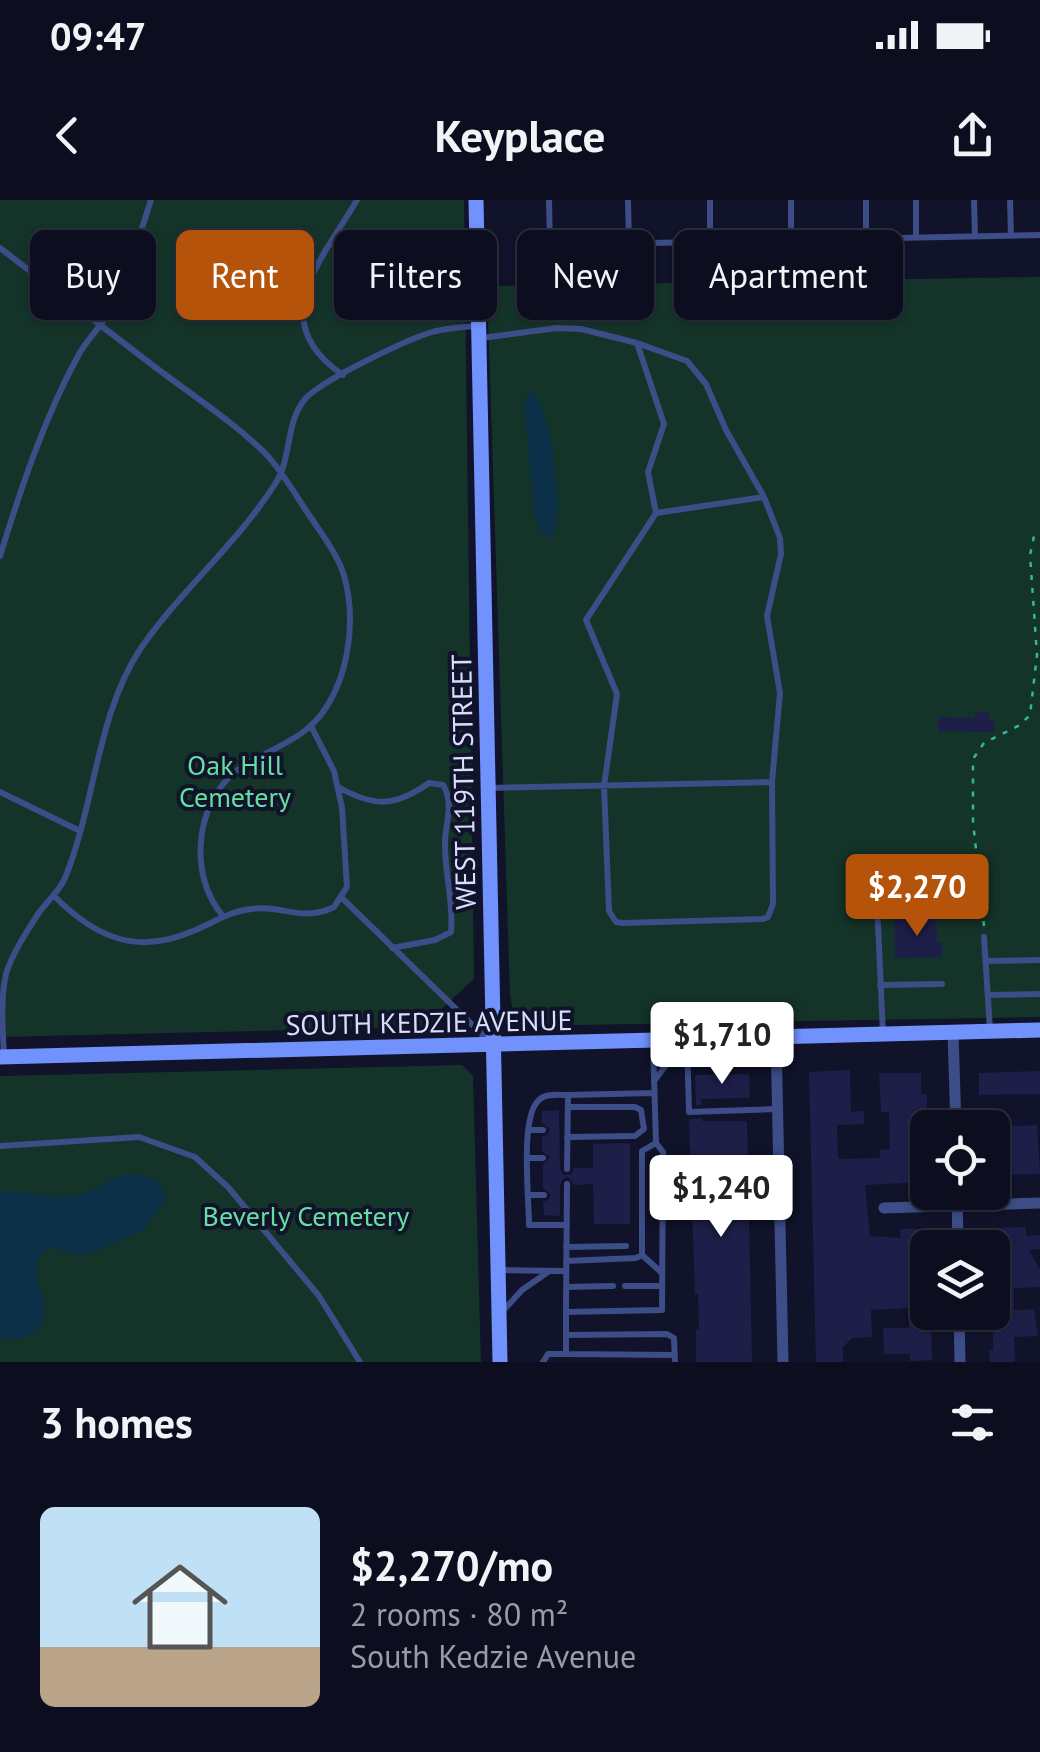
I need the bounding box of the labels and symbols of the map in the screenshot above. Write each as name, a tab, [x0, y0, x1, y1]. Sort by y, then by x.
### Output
street label: WEST 119TH STREET	[442, 654, 484, 910]
park label: Oak Hill Cemetery	[179, 746, 291, 815]
pin: $2,270	[836, 854, 998, 939]
street label: SOUTH KEDZIE AVENUE	[285, 1001, 573, 1043]
pin: $1,710	[641, 1002, 803, 1087]
pin: $1,240	[640, 1155, 802, 1240]
park label: Beverly Cemetery	[203, 1197, 409, 1234]

